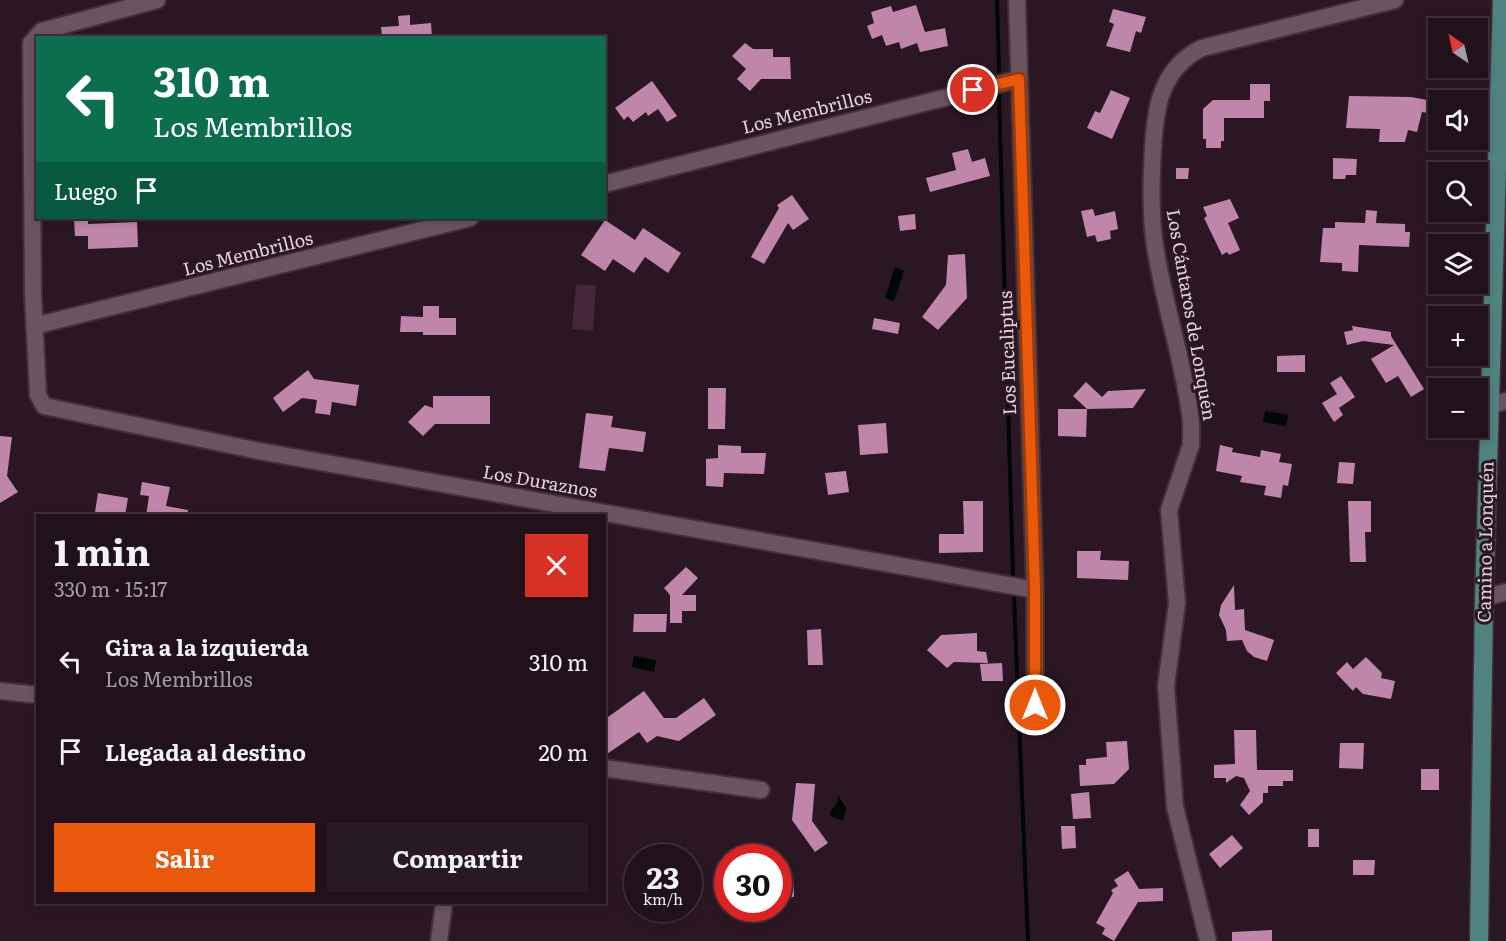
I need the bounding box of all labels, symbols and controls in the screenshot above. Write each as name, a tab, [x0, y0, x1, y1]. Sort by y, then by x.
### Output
north arrow	[1428, 18, 1488, 78]
map controls	[1428, 18, 1488, 438]
text: 310 m	[153, 48, 270, 110]
icon: left	[54, 60, 132, 138]
pin	[947, 64, 998, 115]
icon: arrive	[956, 73, 989, 106]
street label: Los Membrillos	[739, 81, 874, 140]
button: sound	[1428, 90, 1488, 150]
text: Los Membrillos	[153, 105, 352, 145]
button: search	[1428, 162, 1488, 222]
text: Luego	[54, 174, 118, 207]
icon: arrive	[130, 174, 163, 207]
street label: Los Cántaros de Lonquén	[1161, 207, 1224, 423]
street label: Los Membrillos	[180, 223, 315, 282]
button: layers	[1428, 234, 1488, 294]
street label: Los Eucaliptus	[991, 290, 1022, 416]
button: +	[1428, 306, 1488, 366]
button: −	[1428, 378, 1488, 438]
street label: Los Duraznos	[481, 457, 600, 504]
street label: Camino a Lonquén	[1470, 461, 1499, 623]
text: 1 min	[54, 524, 150, 577]
button: close	[525, 534, 588, 597]
text: 330 m · 15:17	[54, 573, 167, 603]
text: Gira a la izquierda	[105, 630, 309, 663]
icon: left	[54, 645, 87, 678]
text: 310 m	[529, 645, 588, 678]
text: Los Membrillos	[105, 663, 253, 693]
position arrow	[1003, 673, 1067, 737]
icon: arrive	[54, 735, 87, 768]
text: Llegada al destino	[105, 735, 306, 768]
text: 20 m	[538, 735, 588, 768]
button: Salir	[54, 823, 315, 892]
button: Compartir	[327, 823, 588, 892]
speed limit sign: 30	[714, 844, 792, 922]
text: 23	[647, 854, 679, 898]
text: km/h	[643, 887, 683, 910]

